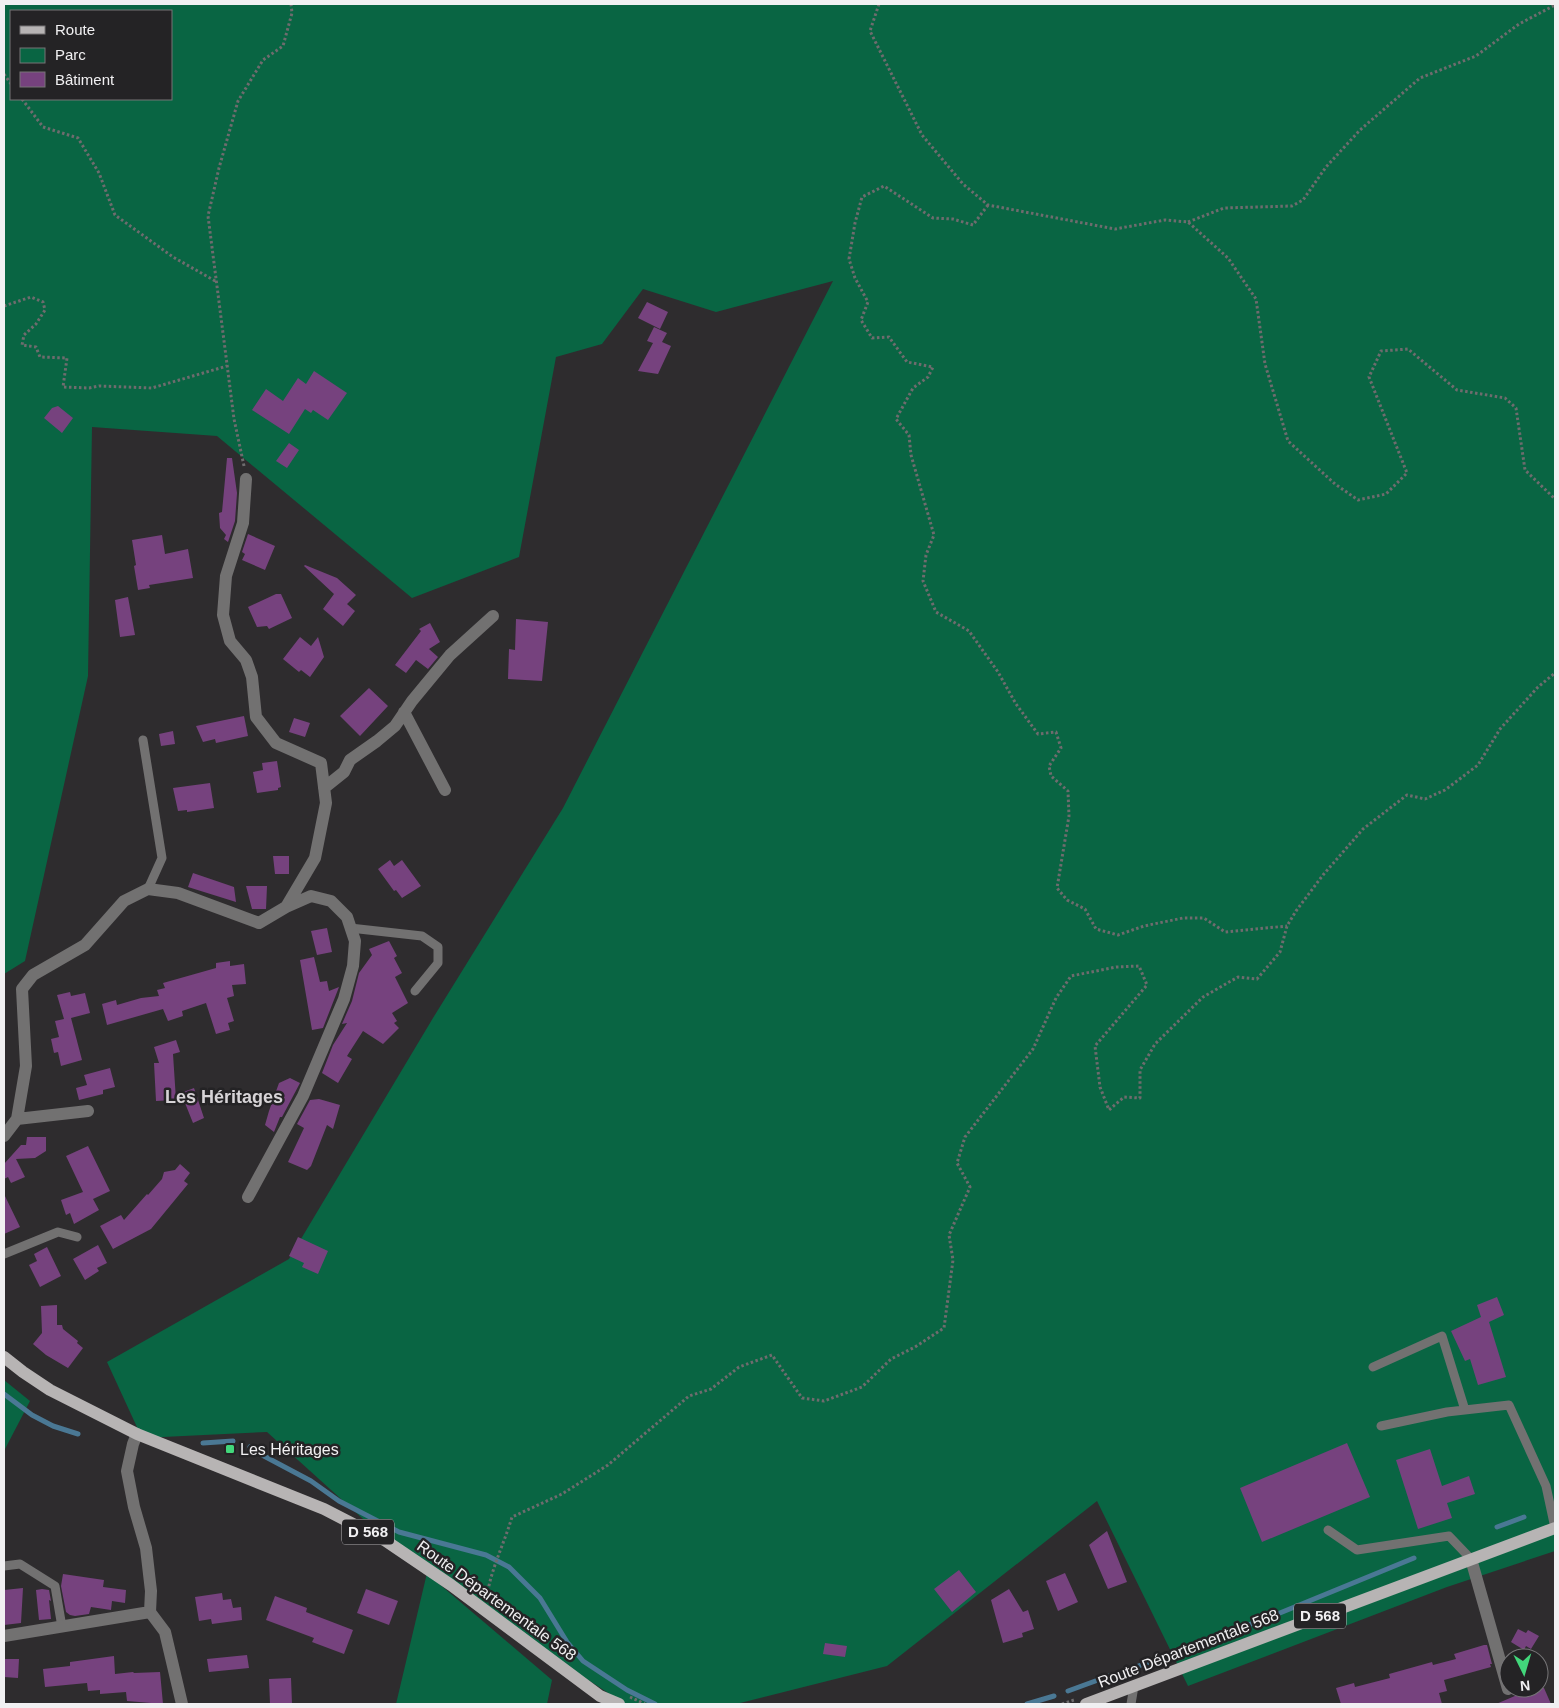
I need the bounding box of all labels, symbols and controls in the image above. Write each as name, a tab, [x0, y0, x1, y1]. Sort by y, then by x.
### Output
legend	[10, 10, 172, 100]
text: Route	[55, 21, 95, 38]
text: Parc	[55, 46, 86, 63]
text: Bâtiment	[55, 71, 115, 88]
district label: Les Héritages	[165, 1087, 283, 1107]
place label: Les Héritages	[240, 1441, 339, 1458]
marker: Les Héritages	[224, 1443, 236, 1455]
road number: D 568	[342, 1520, 394, 1544]
street label: Route Départementale 568	[414, 1537, 580, 1664]
road number: D 568	[1294, 1604, 1346, 1628]
street label: Route Départementale 568	[1095, 1606, 1281, 1691]
north arrow	[1499, 1648, 1549, 1698]
text: N	[1519, 1678, 1531, 1694]

